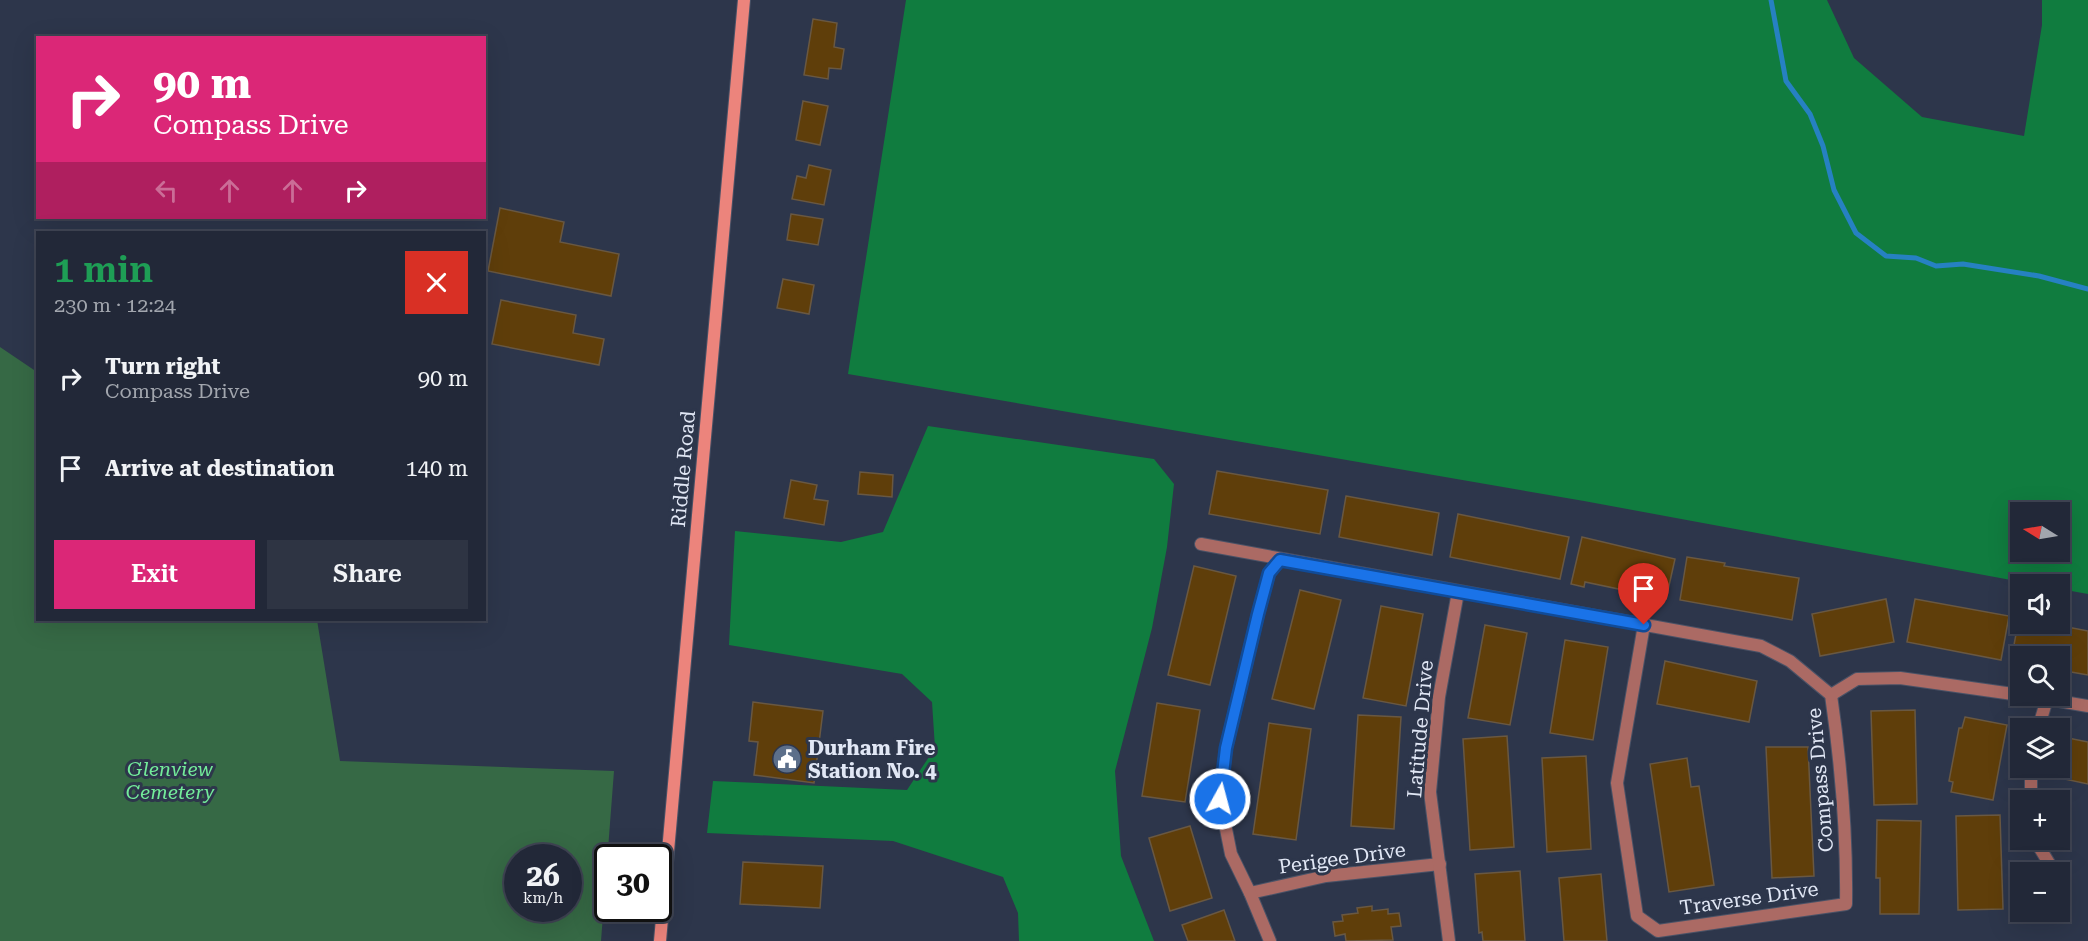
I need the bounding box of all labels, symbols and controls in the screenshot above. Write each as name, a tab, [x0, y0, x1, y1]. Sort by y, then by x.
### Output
text: 90 m	[153, 59, 251, 108]
icon: right	[54, 60, 132, 138]
text: Compass Drive	[153, 109, 349, 141]
icon: left	[150, 174, 183, 207]
icon: ahead	[213, 174, 246, 207]
icon: ahead	[276, 174, 309, 207]
icon: right	[339, 174, 372, 207]
text: 1 min	[54, 249, 153, 291]
button: close	[405, 251, 468, 314]
text: 230 m · 12:24	[54, 293, 176, 317]
text: Turn right	[105, 354, 220, 379]
icon: right	[54, 362, 87, 395]
text: 90 m	[418, 366, 468, 391]
text: Compass Drive	[105, 379, 250, 403]
street label: Riddle Road	[666, 409, 700, 528]
icon: arrive	[54, 452, 87, 485]
text: Arrive at destination	[105, 456, 334, 481]
text: 140 m	[405, 456, 468, 481]
north arrow	[2010, 502, 2070, 562]
map controls	[2010, 502, 2070, 922]
button: Exit	[54, 540, 255, 609]
button: Share	[267, 540, 468, 609]
pin	[1618, 563, 1669, 625]
icon: arrive	[1627, 572, 1660, 605]
button: sound	[2010, 574, 2070, 634]
button: search	[2010, 646, 2070, 706]
street label: Latitude Drive	[1402, 659, 1438, 799]
street label: Compass Drive	[1802, 707, 1838, 853]
button: layers	[2010, 718, 2070, 778]
place label: Durham Fire Station No. 4	[808, 736, 937, 783]
public building icon: Durham Fire Station No. 4	[771, 743, 803, 775]
park label: Glenview Cemetery	[126, 757, 215, 804]
position arrow	[1188, 767, 1252, 831]
button: +	[2010, 790, 2070, 850]
street label: Perigee Drive	[1277, 837, 1407, 879]
speed limit sign: 30	[594, 844, 672, 922]
text: 26	[526, 858, 560, 893]
button: −	[2010, 862, 2070, 922]
street label: Traverse Drive	[1678, 876, 1820, 920]
text: km/h	[523, 889, 563, 907]

